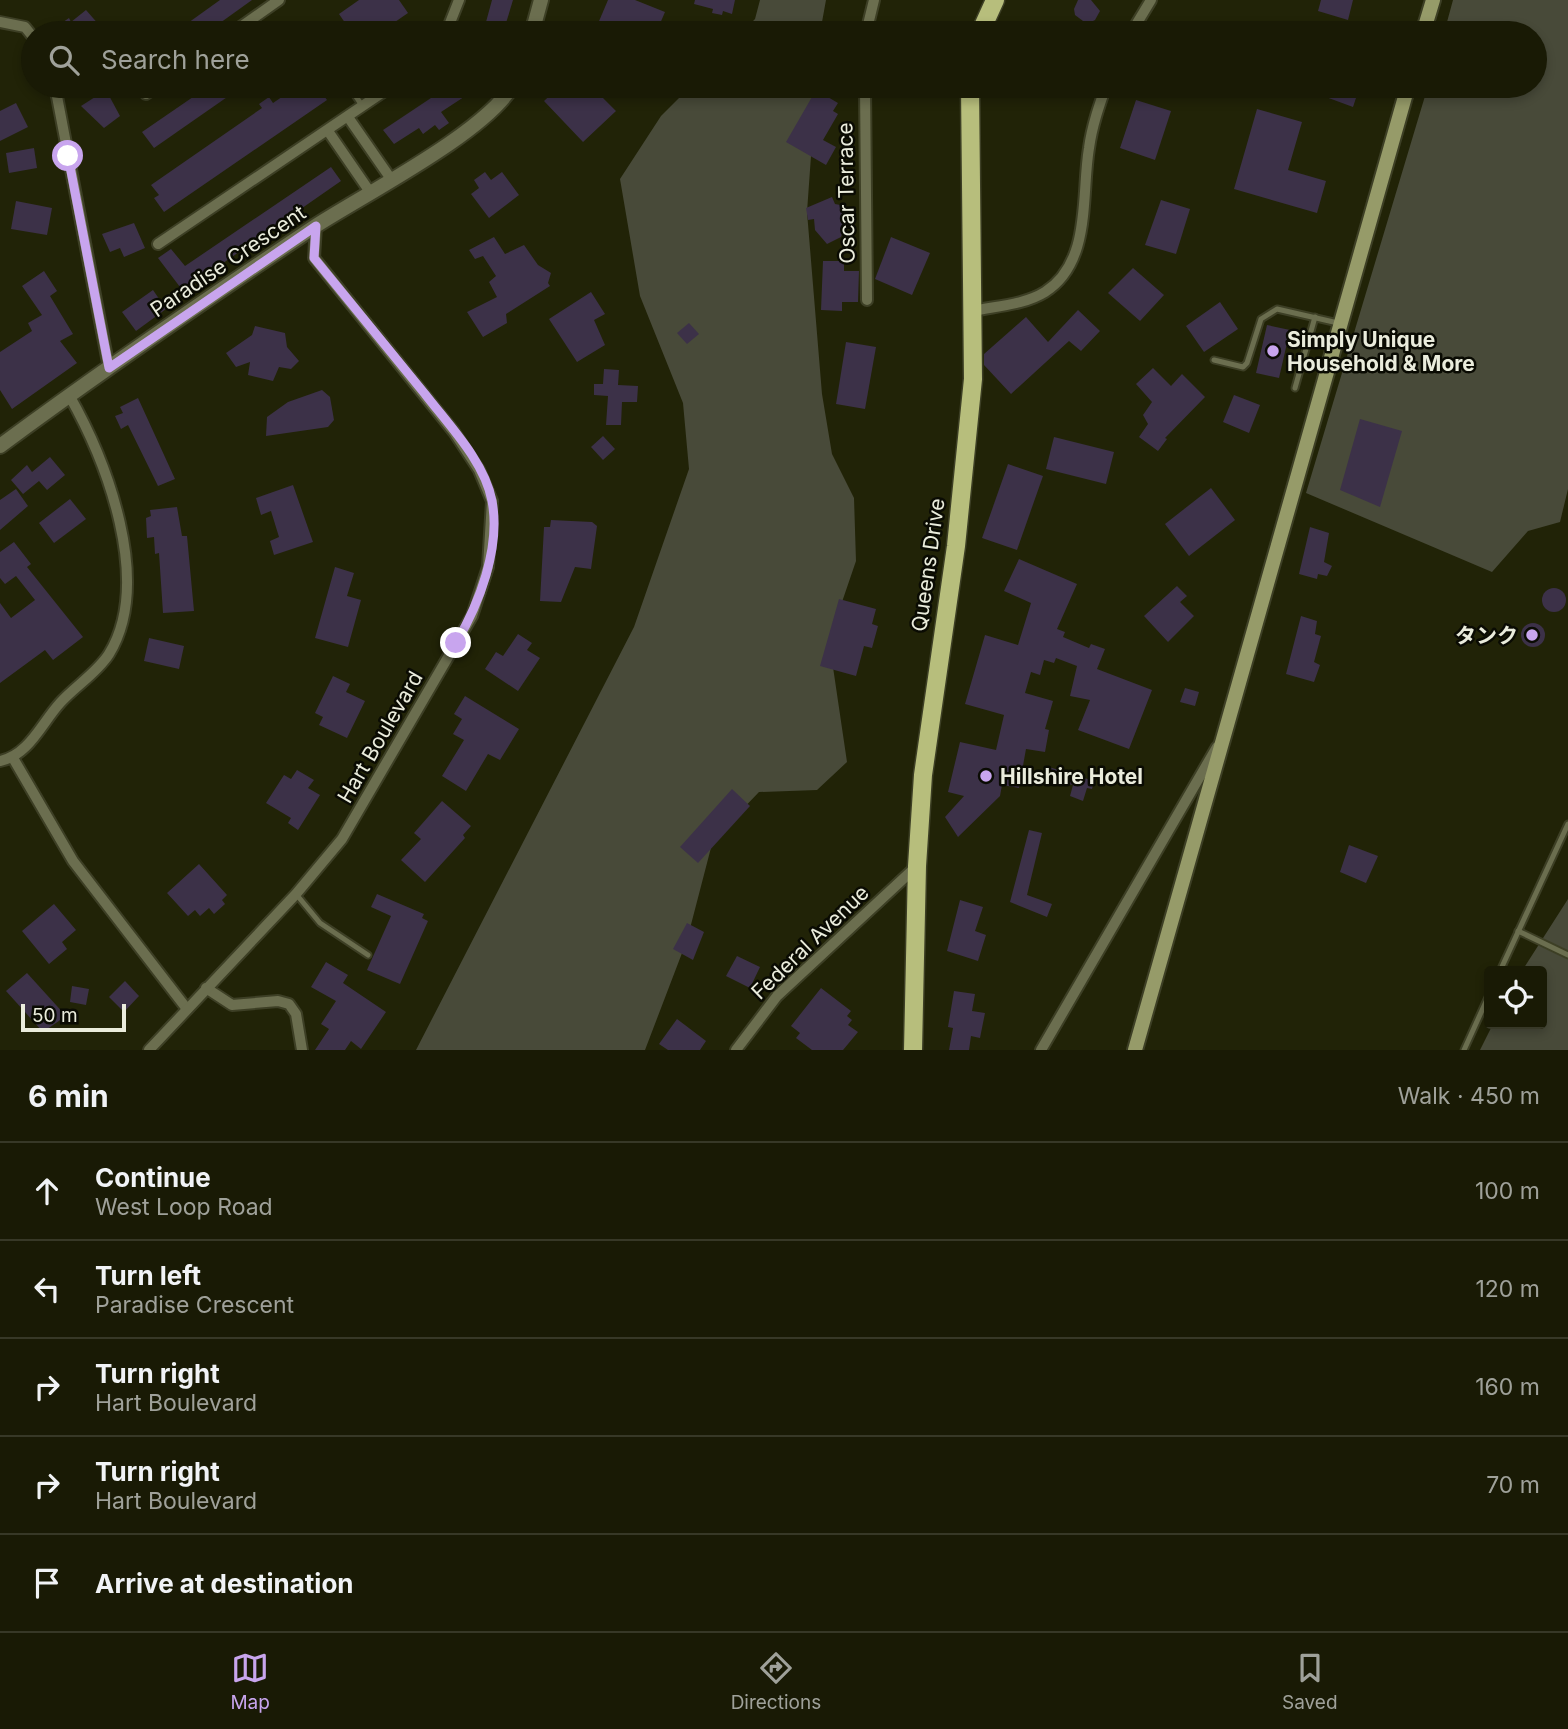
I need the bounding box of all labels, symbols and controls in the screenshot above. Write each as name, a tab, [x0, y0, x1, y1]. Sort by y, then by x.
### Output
search box	[21, 21, 1547, 98]
icon: search	[45, 41, 83, 79]
text: Search here	[101, 44, 250, 75]
street label: Oscar Terrace	[832, 122, 860, 264]
route start	[52, 140, 83, 171]
street label: Paradise Crescent	[146, 200, 310, 322]
place label: Simply Unique Household & More	[1287, 327, 1475, 376]
marker: Simply Unique Household & More	[1265, 343, 1281, 359]
street label: Queens Drive	[906, 497, 950, 633]
place label: タンク	[1455, 623, 1518, 648]
route end	[440, 627, 471, 658]
marker: タンク	[1524, 627, 1540, 643]
street label: Hart Boulevard	[332, 667, 428, 807]
place label: Hillshire Hotel	[1000, 764, 1143, 789]
marker: Hillshire Hotel	[978, 768, 994, 784]
street label: Federal Avenue	[746, 880, 874, 1004]
map controls	[1484, 966, 1547, 1029]
button: locate	[1484, 966, 1547, 1029]
scale bar	[21, 1001, 126, 1033]
text: 50 m	[32, 1004, 78, 1027]
text: 6 min	[28, 1078, 109, 1114]
text: Walk · 450 m	[1398, 1082, 1540, 1110]
text: Continue	[95, 1162, 211, 1193]
icon: ahead	[28, 1172, 66, 1210]
text: 100 m	[1475, 1177, 1540, 1205]
text: West Loop Road	[95, 1193, 273, 1221]
text: Turn left	[95, 1260, 201, 1291]
icon: left	[28, 1270, 66, 1308]
text: 120 m	[1475, 1275, 1540, 1303]
text: Paradise Crescent	[95, 1291, 294, 1319]
text: Turn right	[95, 1358, 220, 1389]
icon: right	[28, 1368, 66, 1406]
text: 160 m	[1475, 1373, 1540, 1401]
text: Hart Boulevard	[95, 1389, 257, 1417]
text: Turn right	[95, 1456, 220, 1487]
icon: right	[28, 1466, 66, 1504]
text: 70 m	[1486, 1471, 1540, 1499]
text: Hart Boulevard	[95, 1487, 257, 1515]
icon: arrive	[28, 1564, 66, 1602]
text: Arrive at destination	[95, 1568, 354, 1599]
tab: Map	[230, 1649, 270, 1714]
tab: Directions	[731, 1649, 821, 1714]
tab: Saved	[1282, 1649, 1338, 1714]

